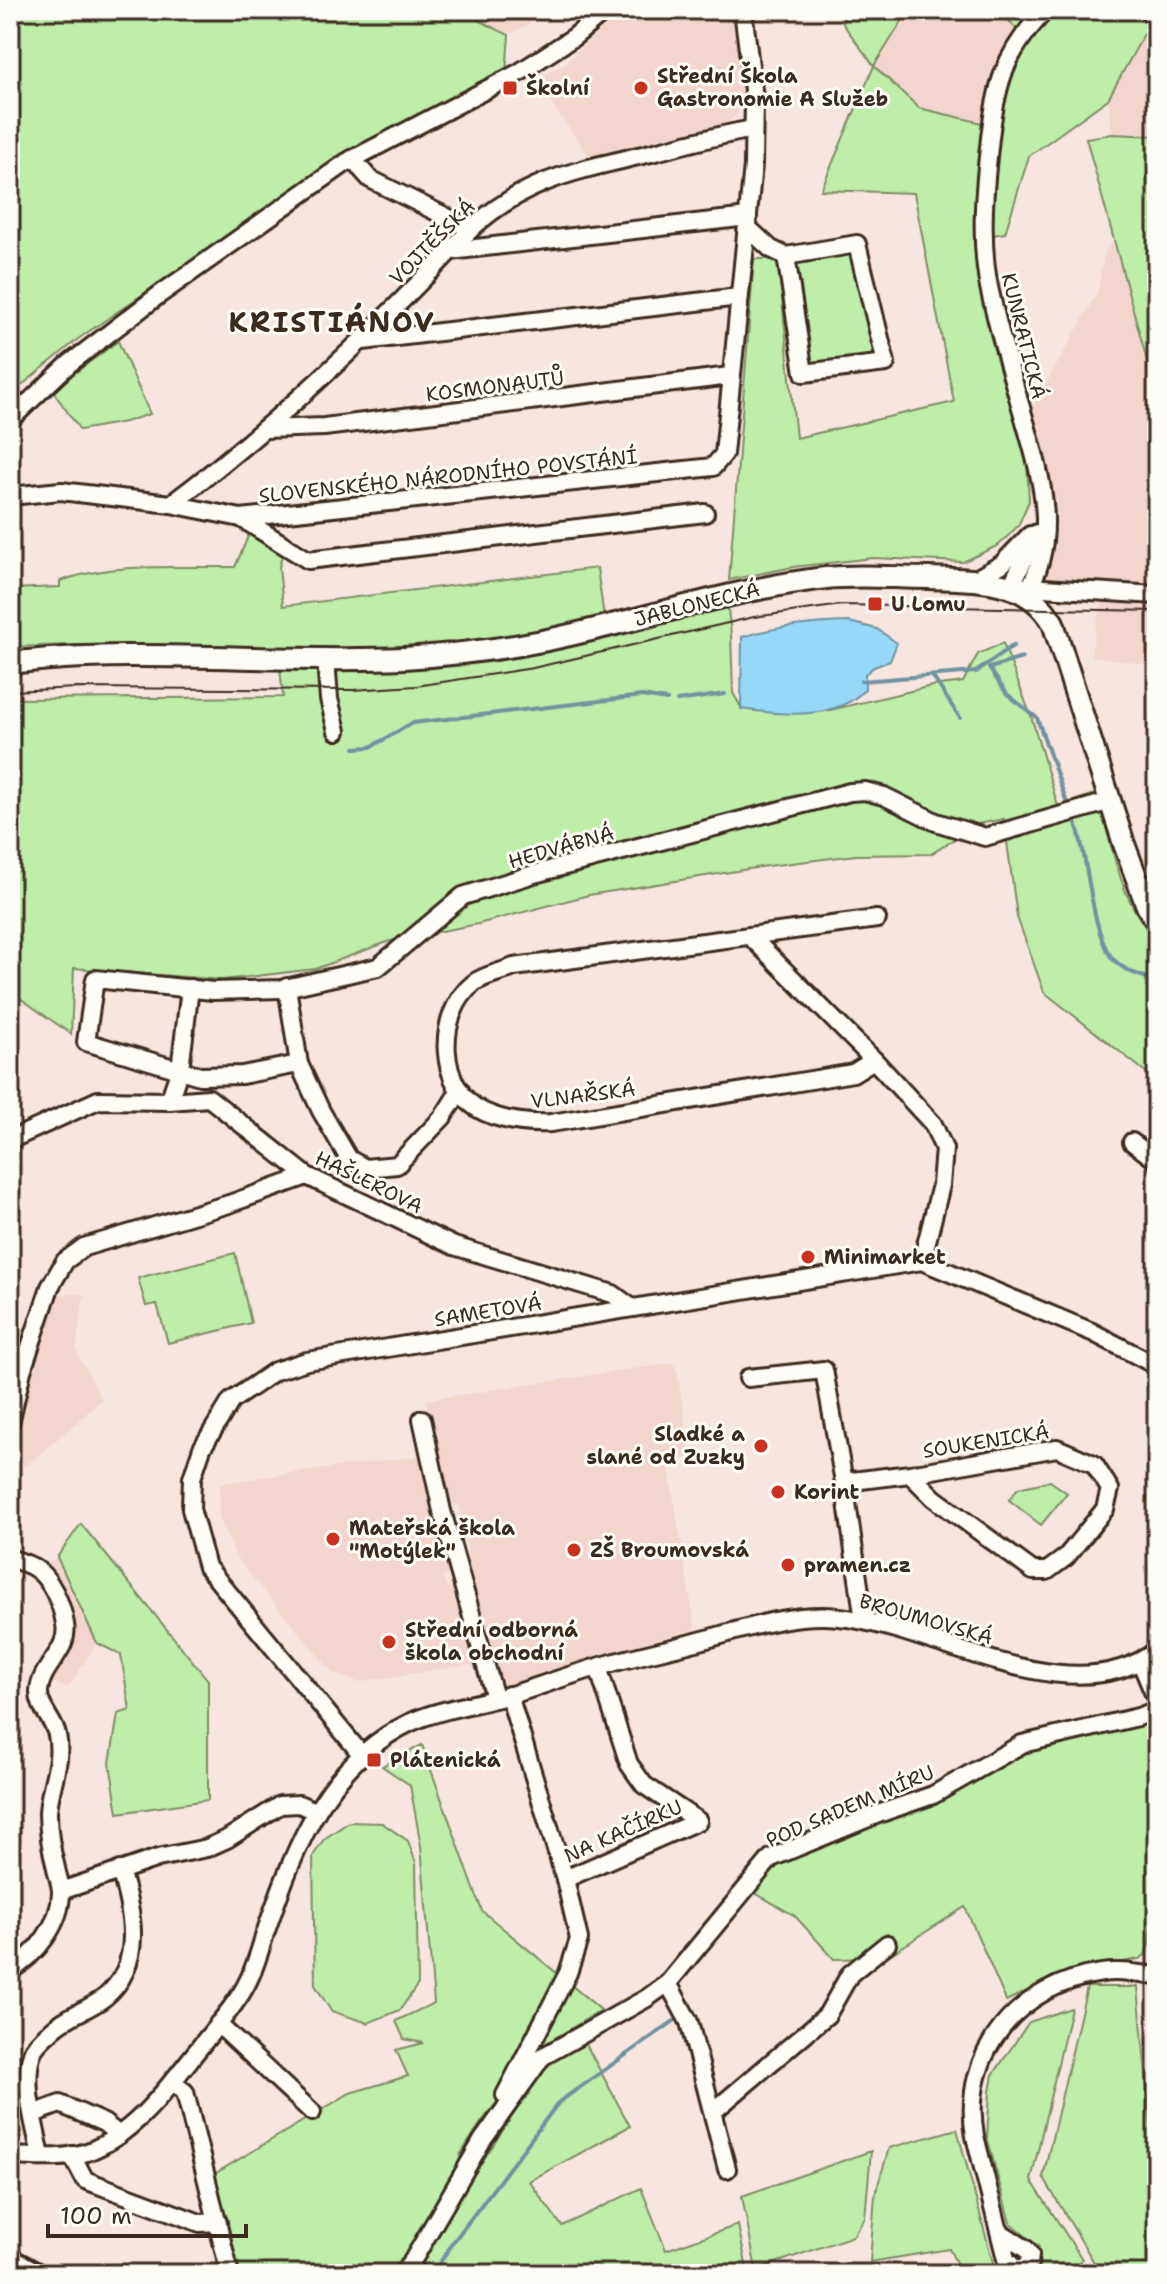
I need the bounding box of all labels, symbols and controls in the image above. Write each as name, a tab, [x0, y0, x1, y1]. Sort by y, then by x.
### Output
place label: Střední Škola Gastronomie A Služeb	[657, 61, 888, 112]
place label: Školní	[526, 73, 590, 101]
marker: Školní	[501, 79, 519, 97]
marker: Střední Škola Gastronomie A Služeb	[632, 79, 650, 97]
street label: VOJTĚŠSKÁ	[383, 193, 481, 291]
street label: KUNRATICKÁ	[996, 270, 1052, 402]
district label: KRISTIÁNOV	[228, 302, 436, 341]
street label: KOSMONAUTŮ	[424, 363, 566, 407]
street label: SLOVENSKÉHO NÁRODNÍHO POVSTÁNÍ	[257, 443, 639, 509]
street label: JABLONECKÁ	[631, 576, 763, 632]
place label: U Lomu	[891, 591, 966, 617]
marker: U Lomu	[866, 595, 884, 613]
street label: HEDVÁBNÁ	[505, 820, 617, 874]
street label: VLNAŘSKÁ	[529, 1076, 637, 1114]
street label: HAŠLEROVA	[311, 1145, 427, 1219]
place label: Minimarket	[824, 1244, 946, 1270]
marker: Minimarket	[799, 1248, 817, 1266]
street label: SAMETOVÁ	[432, 1290, 544, 1332]
street label: SOUKENICKÁ	[921, 1418, 1051, 1464]
place label: Sladké a slané od Zuzky	[586, 1421, 745, 1470]
marker: Sladké a slané od Zuzky	[752, 1437, 770, 1455]
place label: Korint	[794, 1479, 859, 1505]
marker: Korint	[769, 1483, 787, 1501]
place label: Mateřská škola "Motýlek"	[349, 1515, 515, 1564]
marker: Mateřská škola "Motýlek"	[324, 1530, 342, 1548]
place label: ZŠ Broumovská	[590, 1535, 749, 1563]
marker: ZŠ Broumovská	[565, 1541, 583, 1559]
place label: pramen.cz	[804, 1552, 911, 1578]
marker: pramen.cz	[779, 1556, 797, 1574]
street label: BROUMOVSKÁ	[856, 1588, 996, 1650]
place label: Střední odborná škola obchodní	[405, 1617, 578, 1666]
marker: Střední odborná škola obchodní	[380, 1633, 398, 1651]
place label: Plátenická	[390, 1747, 501, 1773]
marker: Plátenická	[365, 1751, 383, 1769]
street label: POD SADEM MÍRU	[762, 1759, 938, 1853]
street label: NA KAČÍRKU	[560, 1793, 686, 1869]
scale bar	[48, 2188, 246, 2238]
text: 100 m	[60, 2200, 132, 2232]

